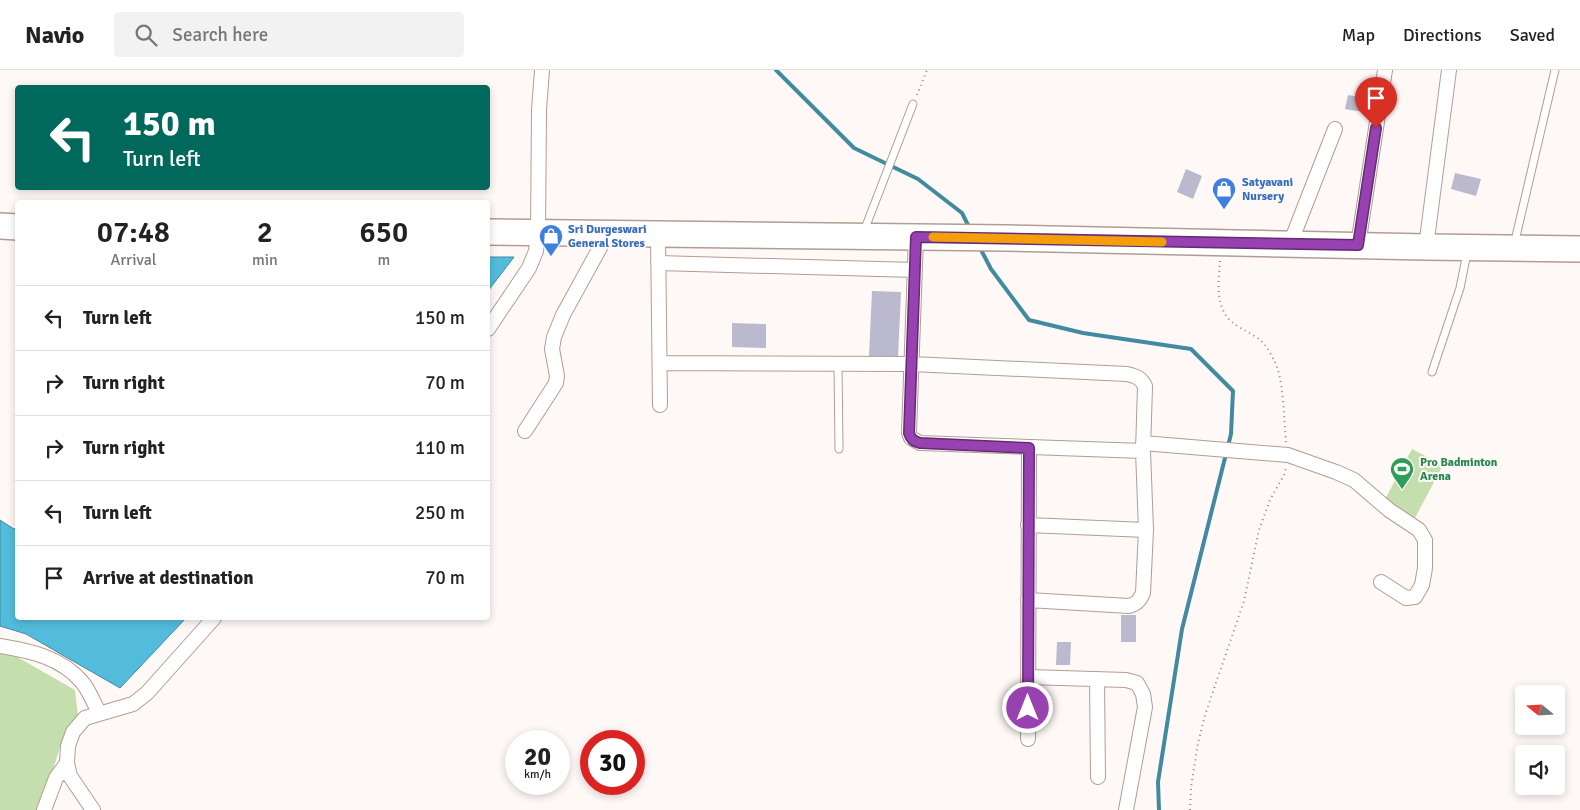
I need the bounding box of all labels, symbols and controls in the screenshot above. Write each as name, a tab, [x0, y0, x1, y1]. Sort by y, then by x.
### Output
search box	[114, 12, 464, 57]
text: Navio	[25, 20, 84, 50]
icon: search	[132, 21, 160, 49]
text: Search here	[172, 23, 268, 47]
text: Map	[1342, 24, 1375, 46]
text: Directions	[1403, 24, 1482, 46]
text: Saved	[1510, 24, 1555, 46]
pin	[1355, 77, 1397, 128]
icon: arrive	[1362, 84, 1390, 112]
text: 150 m	[123, 102, 216, 145]
icon: left	[40, 105, 105, 170]
text: Turn left	[123, 145, 201, 172]
place label: Satyavani Nursery	[1242, 175, 1293, 204]
shop icon: Satyavani Nursery	[1211, 176, 1237, 210]
text: 07:48	[97, 214, 170, 251]
text: 2	[257, 214, 273, 251]
text: 650	[360, 214, 408, 251]
place label: Sri Durgeswari General Stores	[568, 222, 647, 251]
shop icon: Sri Durgeswari General Stores	[538, 223, 564, 257]
text: Arrival	[110, 250, 156, 270]
text: min	[252, 250, 278, 270]
text: m	[377, 250, 390, 270]
icon: left	[40, 304, 68, 332]
text: Turn left	[83, 306, 152, 330]
text: 150 m	[415, 306, 465, 330]
icon: right	[40, 369, 68, 397]
text: Turn right	[83, 371, 165, 395]
text: 70 m	[425, 371, 465, 395]
icon: right	[40, 434, 68, 462]
text: Turn right	[83, 436, 165, 460]
text: 110 m	[415, 436, 465, 460]
place label: Pro Badminton Arena	[1420, 455, 1498, 484]
sports icon: Pro Badminton Arena	[1389, 456, 1415, 490]
icon: left	[40, 499, 68, 527]
text: Turn left	[83, 501, 152, 525]
text: 250 m	[415, 501, 465, 525]
icon: arrive	[40, 564, 68, 592]
text: Arrive at destination	[83, 566, 254, 590]
text: 70 m	[425, 566, 465, 590]
position arrow	[1001, 681, 1053, 733]
north arrow	[1515, 685, 1565, 735]
map controls	[1515, 685, 1565, 795]
speed limit sign: 30	[580, 730, 645, 795]
text: 20	[524, 741, 551, 772]
button: sound	[1515, 745, 1565, 795]
text: km/h	[524, 767, 551, 782]

